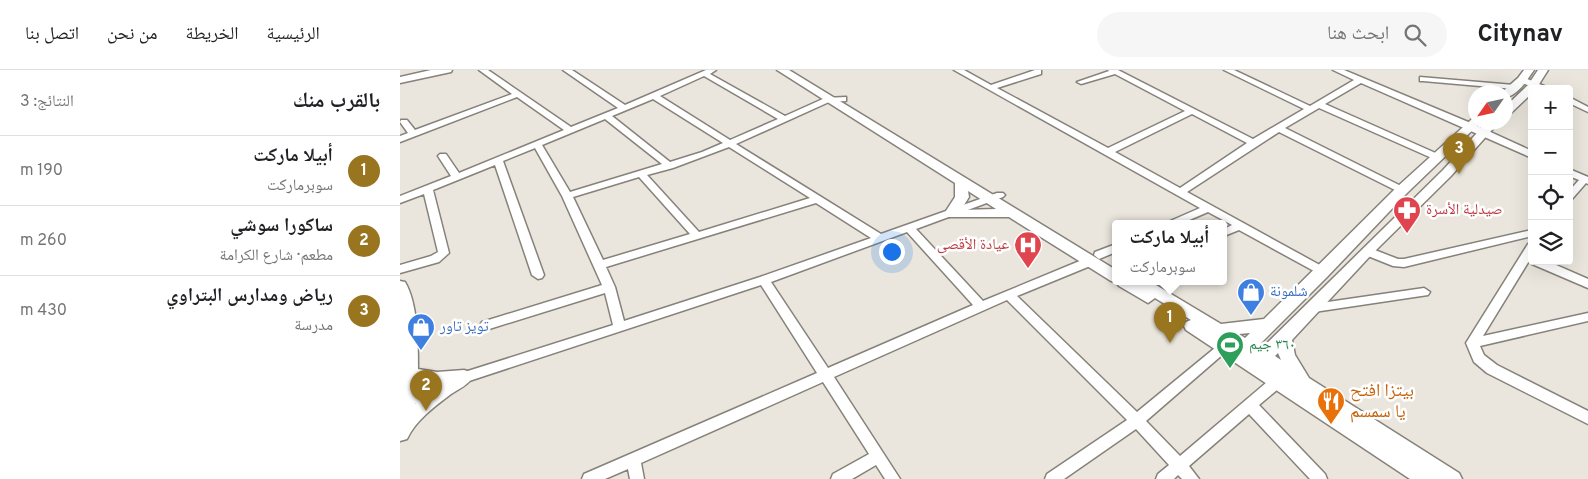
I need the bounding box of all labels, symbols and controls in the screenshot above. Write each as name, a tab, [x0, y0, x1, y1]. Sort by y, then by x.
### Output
search box	[1097, 12, 1447, 57]
text: Citynav	[1477, 20, 1563, 50]
icon: search	[1401, 21, 1429, 49]
text: ابحث هنا	[1327, 22, 1389, 46]
text: اتصل بنا	[25, 23, 79, 46]
text: من نحن	[107, 23, 158, 46]
text: الخريطة	[186, 23, 239, 46]
text: الرئيسية	[267, 23, 320, 46]
north arrow	[1468, 85, 1513, 130]
map controls	[1528, 85, 1573, 265]
button: +	[1528, 85, 1573, 130]
text: بالقرب منك	[293, 88, 380, 115]
text: النتائج: 3	[20, 92, 74, 112]
button: −	[1528, 130, 1573, 175]
pin: 3	[1443, 133, 1475, 174]
text: أبيلا ماركت	[253, 144, 333, 168]
text: 190 m	[20, 161, 63, 181]
text: 1	[361, 161, 367, 181]
button: locate	[1528, 175, 1573, 220]
text: سوبرماركت	[267, 176, 333, 196]
pharmacy icon: صيدلية الأسرة	[1392, 195, 1422, 234]
place label: صيدلية الأسرة	[1426, 201, 1503, 220]
text: ساكورا سوشي	[230, 214, 333, 238]
popup	[1112, 220, 1227, 285]
button: layers	[1528, 220, 1573, 265]
text: أبيلا ماركت	[1130, 226, 1209, 250]
hospital icon: عيادة الأقصى	[1013, 230, 1043, 269]
text: 260 m	[20, 231, 67, 251]
text: 2	[359, 231, 369, 251]
place label: عيادة الأقصى	[937, 236, 1009, 255]
your location	[879, 239, 905, 265]
text: مطعم · شارع الكرامة	[220, 246, 333, 266]
text: سوبرماركت	[1130, 258, 1196, 278]
shop icon: شلمونة	[1236, 277, 1266, 316]
place label: شلمونة	[1270, 283, 1308, 302]
text: رياض ومدارس البتراوي	[166, 284, 333, 308]
text: 430 m	[20, 301, 67, 321]
text: 3	[359, 301, 369, 321]
pin: 1	[1154, 302, 1186, 343]
shop icon: تويز تاور	[406, 312, 436, 351]
text: مدرسة	[294, 316, 333, 336]
place label: تويز تاور	[439, 318, 489, 337]
sports icon: ٣٦٠ جيم	[1215, 330, 1245, 369]
place label: ٣٦٠ جيم	[1249, 336, 1296, 355]
pin: 2	[410, 370, 442, 411]
place label: بيتزا افتح يا سمسم	[1350, 380, 1414, 424]
restaurant icon: بيتزا افتح يا سمسم	[1316, 386, 1346, 425]

